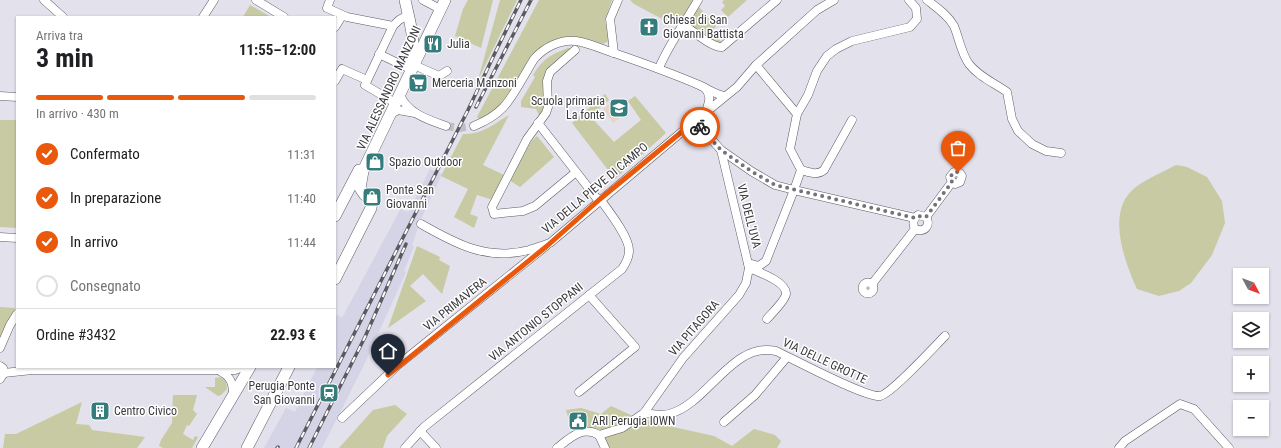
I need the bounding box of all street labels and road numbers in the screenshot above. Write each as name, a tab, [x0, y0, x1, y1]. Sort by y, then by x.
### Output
street label: VIA ALESSANDRO MANZONI	[354, 24, 424, 152]
street label: VIA DELLA PIEVE DI CAMPO	[539, 140, 651, 236]
street label: VIA DELL'UVA	[734, 182, 764, 250]
street label: VIA PRIMAVERA	[421, 274, 489, 334]
street label: VIA ANTONIO STOPPANI	[486, 280, 586, 364]
street label: VIA PITAGORA	[666, 297, 722, 359]
street label: VIA DELLE GROTTE	[781, 335, 869, 387]

